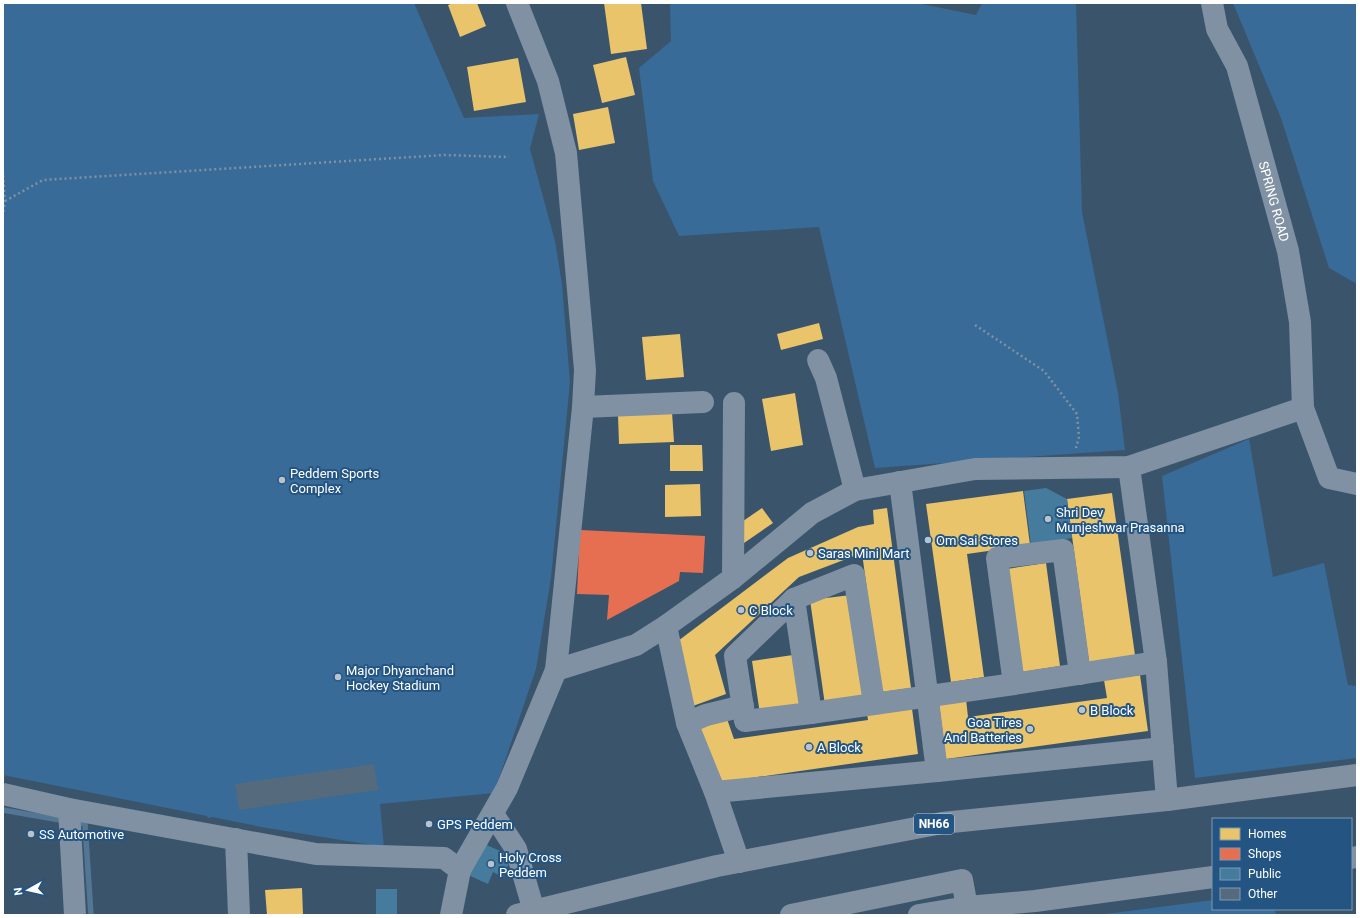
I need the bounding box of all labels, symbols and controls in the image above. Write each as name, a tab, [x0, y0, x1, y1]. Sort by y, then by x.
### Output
street label: SPRING ROAD	[1256, 160, 1292, 243]
place label: Peddem Sports Complex	[290, 466, 380, 496]
marker: Peddem Sports Complex	[277, 475, 287, 485]
place label: Shri Dev Munjeshwar Prasanna	[1056, 505, 1185, 535]
marker: Shri Dev Munjeshwar Prasanna	[1043, 514, 1053, 524]
place label: Om Sai Stores	[936, 533, 1018, 548]
marker: Om Sai Stores	[923, 535, 933, 545]
place label: Saras Mini Mart	[818, 546, 909, 561]
marker: Saras Mini Mart	[805, 548, 815, 558]
place label: C Block	[749, 603, 793, 618]
marker: C Block	[736, 605, 746, 615]
place label: Major Dhyanchand Hockey Stadium	[346, 663, 454, 693]
marker: Major Dhyanchand Hockey Stadium	[333, 672, 343, 682]
place label: B Block	[1090, 703, 1134, 718]
marker: B Block	[1077, 705, 1087, 715]
place label: Goa Tires And Batteries	[944, 715, 1022, 745]
marker: Goa Tires And Batteries	[1025, 724, 1035, 734]
place label: A Block	[817, 740, 861, 755]
marker: A Block	[804, 742, 814, 752]
road number: NH66	[914, 814, 954, 834]
place label: GPS Peddem	[437, 817, 513, 832]
legend	[1212, 818, 1352, 910]
marker: GPS Peddem	[424, 819, 434, 829]
place label: SS Automotive	[39, 827, 124, 842]
text: Homes	[1248, 827, 1286, 841]
marker: SS Automotive	[26, 829, 36, 839]
text: Shops	[1248, 847, 1282, 861]
place label: Holy Cross Peddem	[499, 850, 562, 880]
marker: Holy Cross Peddem	[486, 859, 496, 869]
text: Public	[1248, 867, 1281, 881]
north arrow	[8, 870, 48, 910]
text: N	[12, 886, 26, 896]
text: Other	[1248, 887, 1277, 901]

